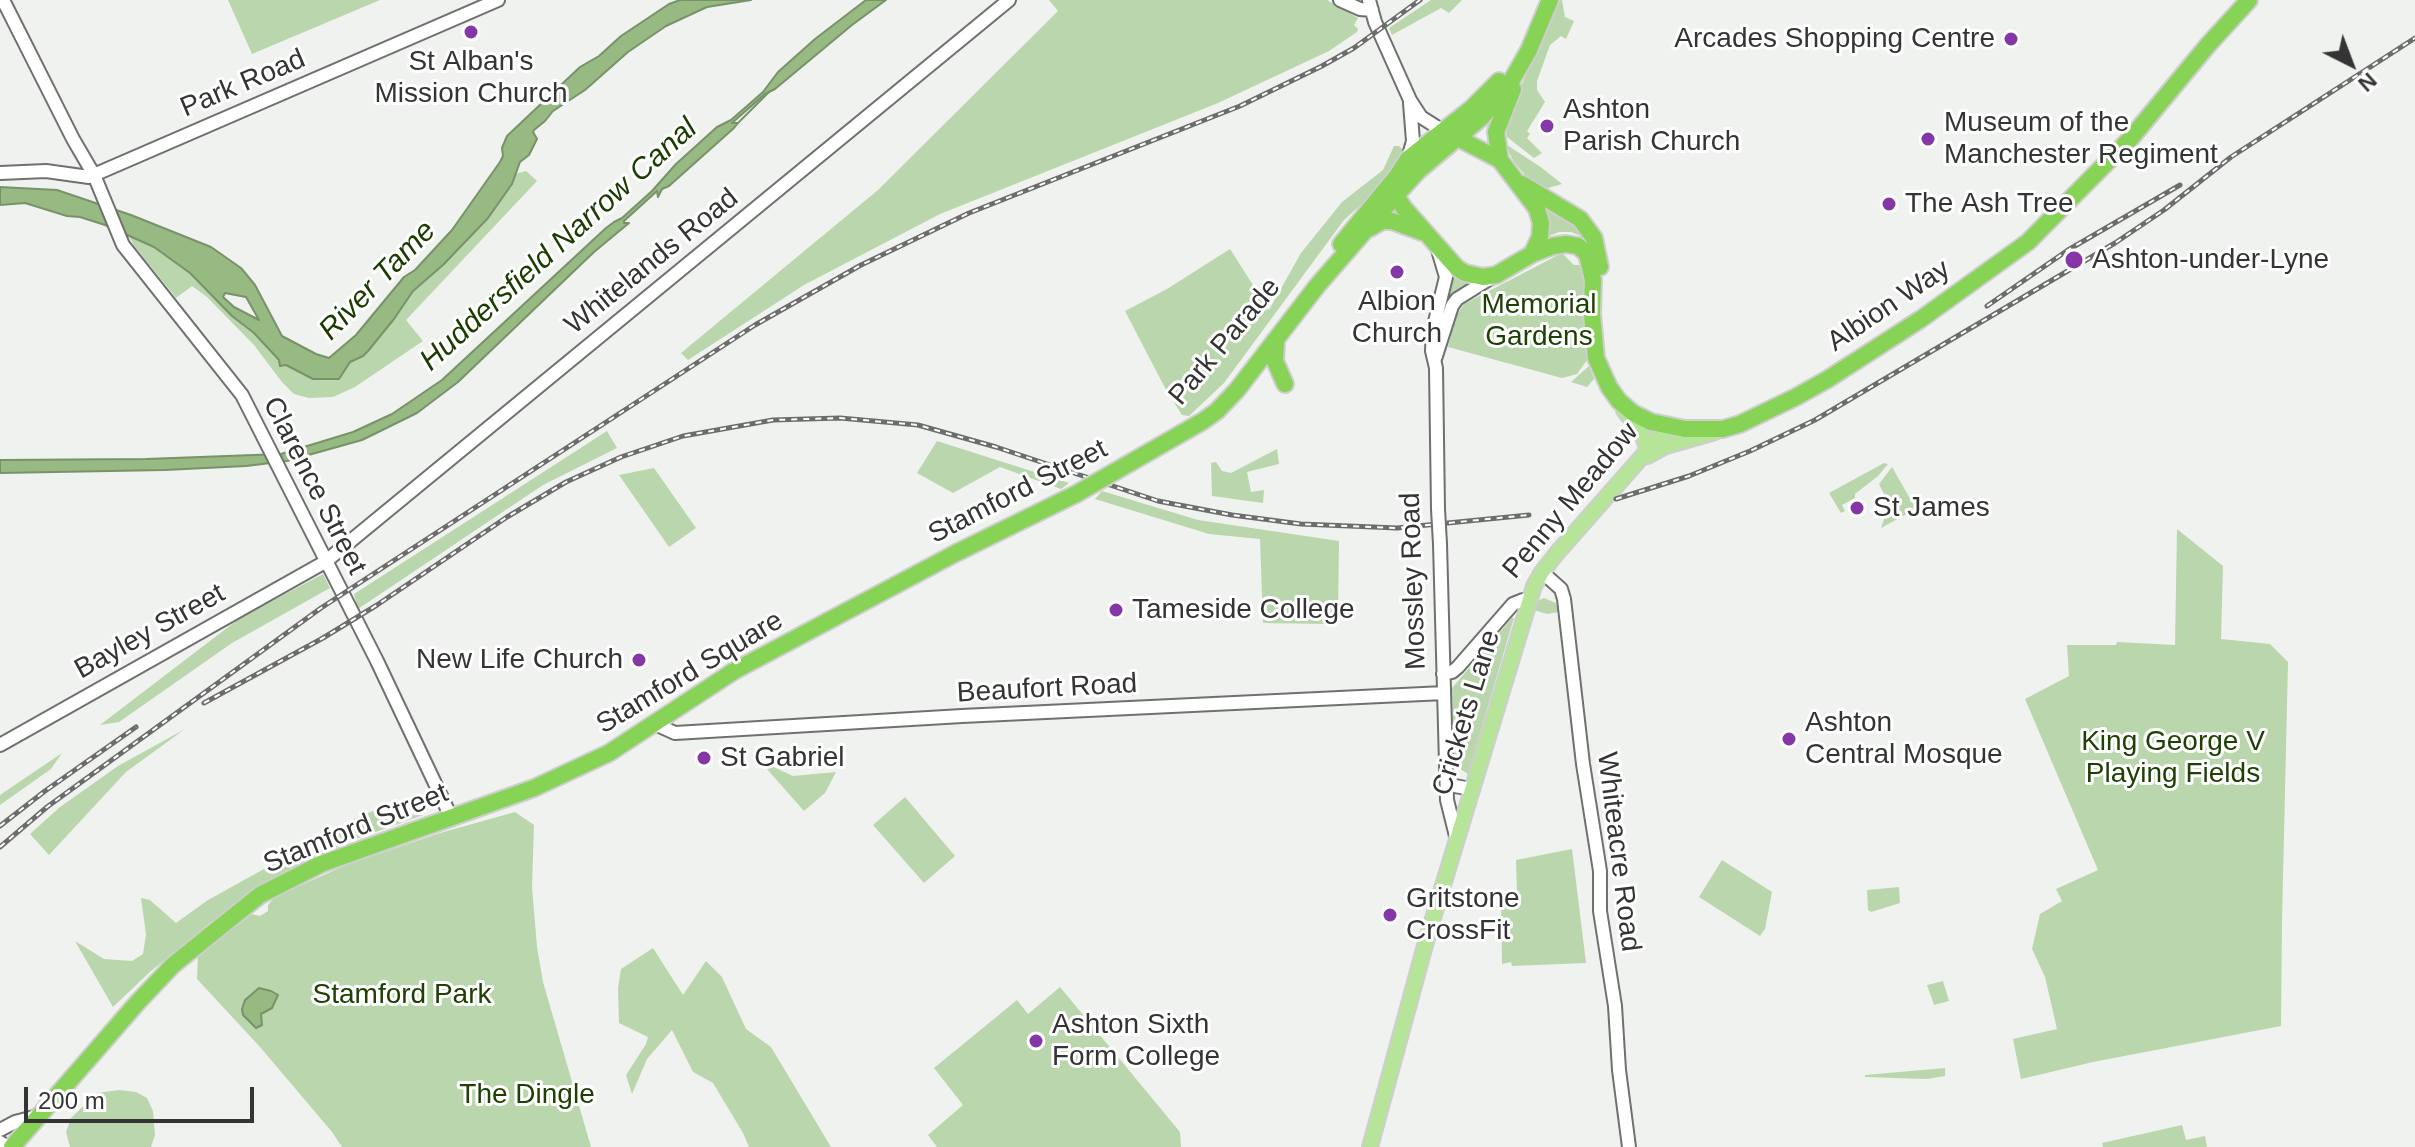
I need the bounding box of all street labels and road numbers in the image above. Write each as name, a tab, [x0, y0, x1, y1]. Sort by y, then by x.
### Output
street label: Park Road	[176, 43, 310, 125]
street label: Whitelands Road	[559, 182, 745, 342]
street label: Albion Way	[1821, 253, 1957, 359]
street label: Park Parade	[1162, 272, 1288, 412]
street label: Clarence Street	[255, 392, 373, 580]
street label: Penny Meadow	[1496, 416, 1646, 586]
street label: Stamford Street	[923, 433, 1113, 551]
street label: Mossley Road	[1394, 492, 1434, 670]
street label: Bayley Street	[69, 577, 231, 687]
street label: Stamford Square	[591, 604, 789, 742]
street label: Crickets Lane	[1426, 626, 1508, 800]
street label: Beaufort Road	[956, 667, 1138, 711]
street label: Whiteacre Road	[1589, 750, 1647, 954]
street label: Stamford Street	[259, 777, 453, 881]

